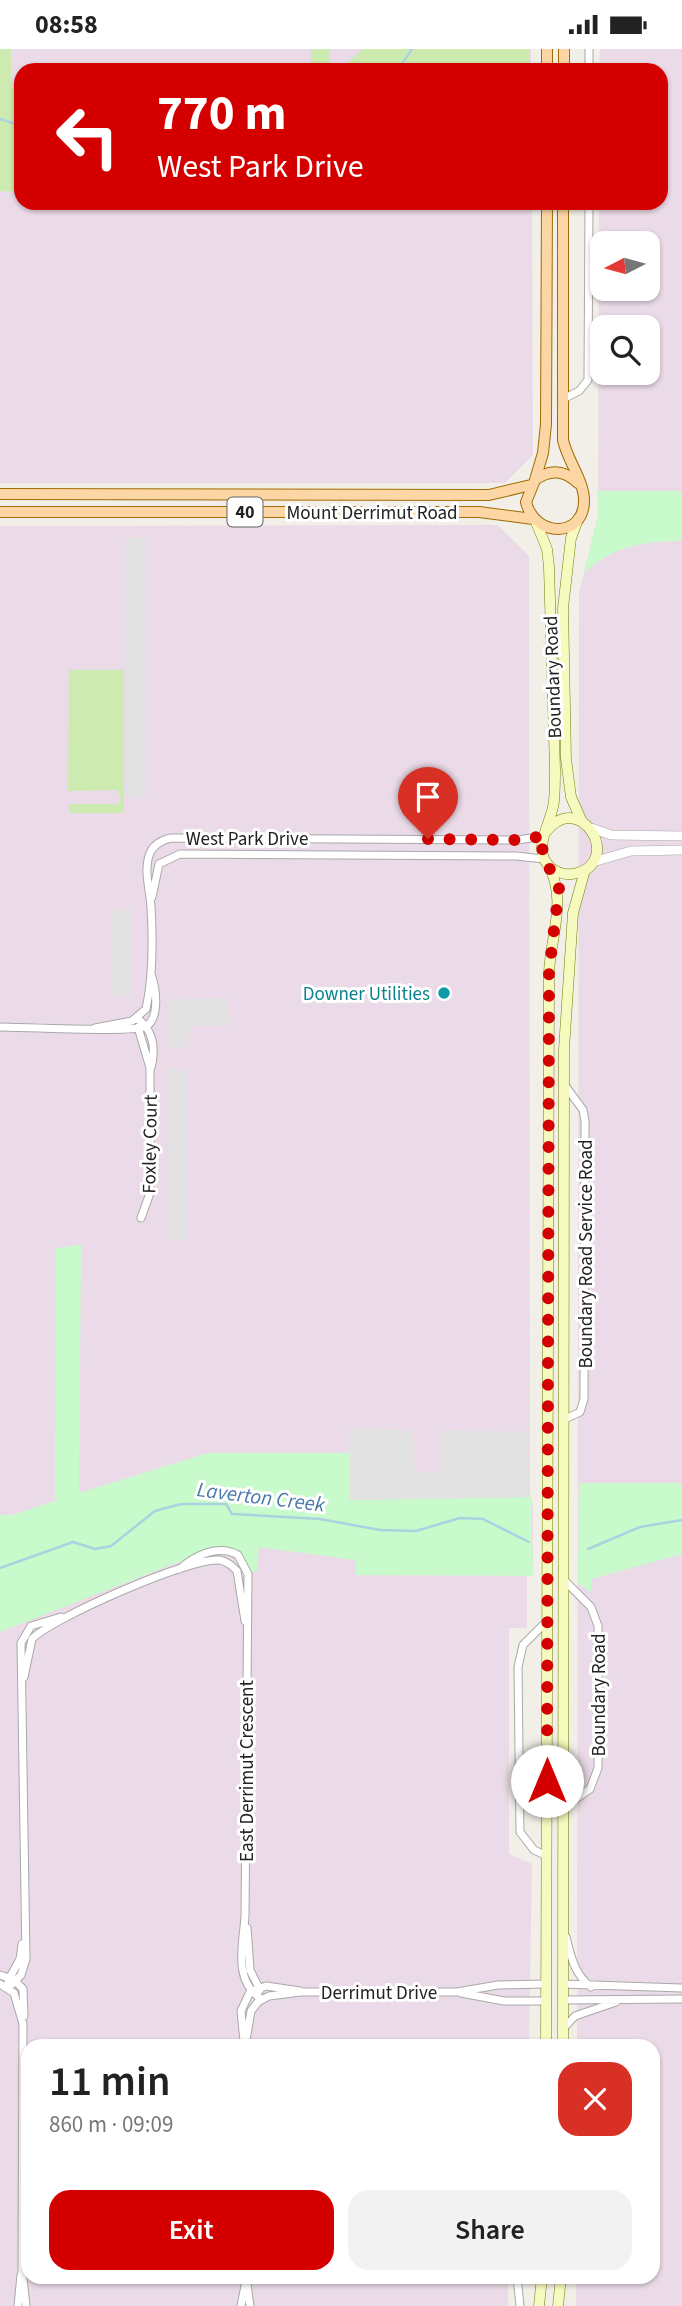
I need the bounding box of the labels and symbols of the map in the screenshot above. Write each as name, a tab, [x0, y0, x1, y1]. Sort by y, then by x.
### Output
north arrow	[590, 231, 660, 301]
road number: 40	[228, 497, 262, 526]
street label: Mount Derrimut Road	[286, 500, 458, 527]
street label: Boundary Road	[538, 615, 569, 739]
pin	[398, 767, 458, 839]
street label: West Park Drive	[186, 826, 308, 853]
place label: Downer Utilities	[303, 981, 430, 1008]
marker: Downer Utilities	[436, 985, 452, 1001]
street label: Foxley Court	[136, 1094, 165, 1194]
street label: Boundary Road Service Road	[573, 1139, 600, 1369]
water label: Laverton Creek	[195, 1474, 328, 1520]
street label: Boundary Road	[586, 1634, 613, 1756]
street label: East Derrimut Crescent	[234, 1680, 261, 1862]
position arrow	[510, 1744, 584, 1818]
street label: Derrimut Drive	[321, 1980, 437, 2007]

